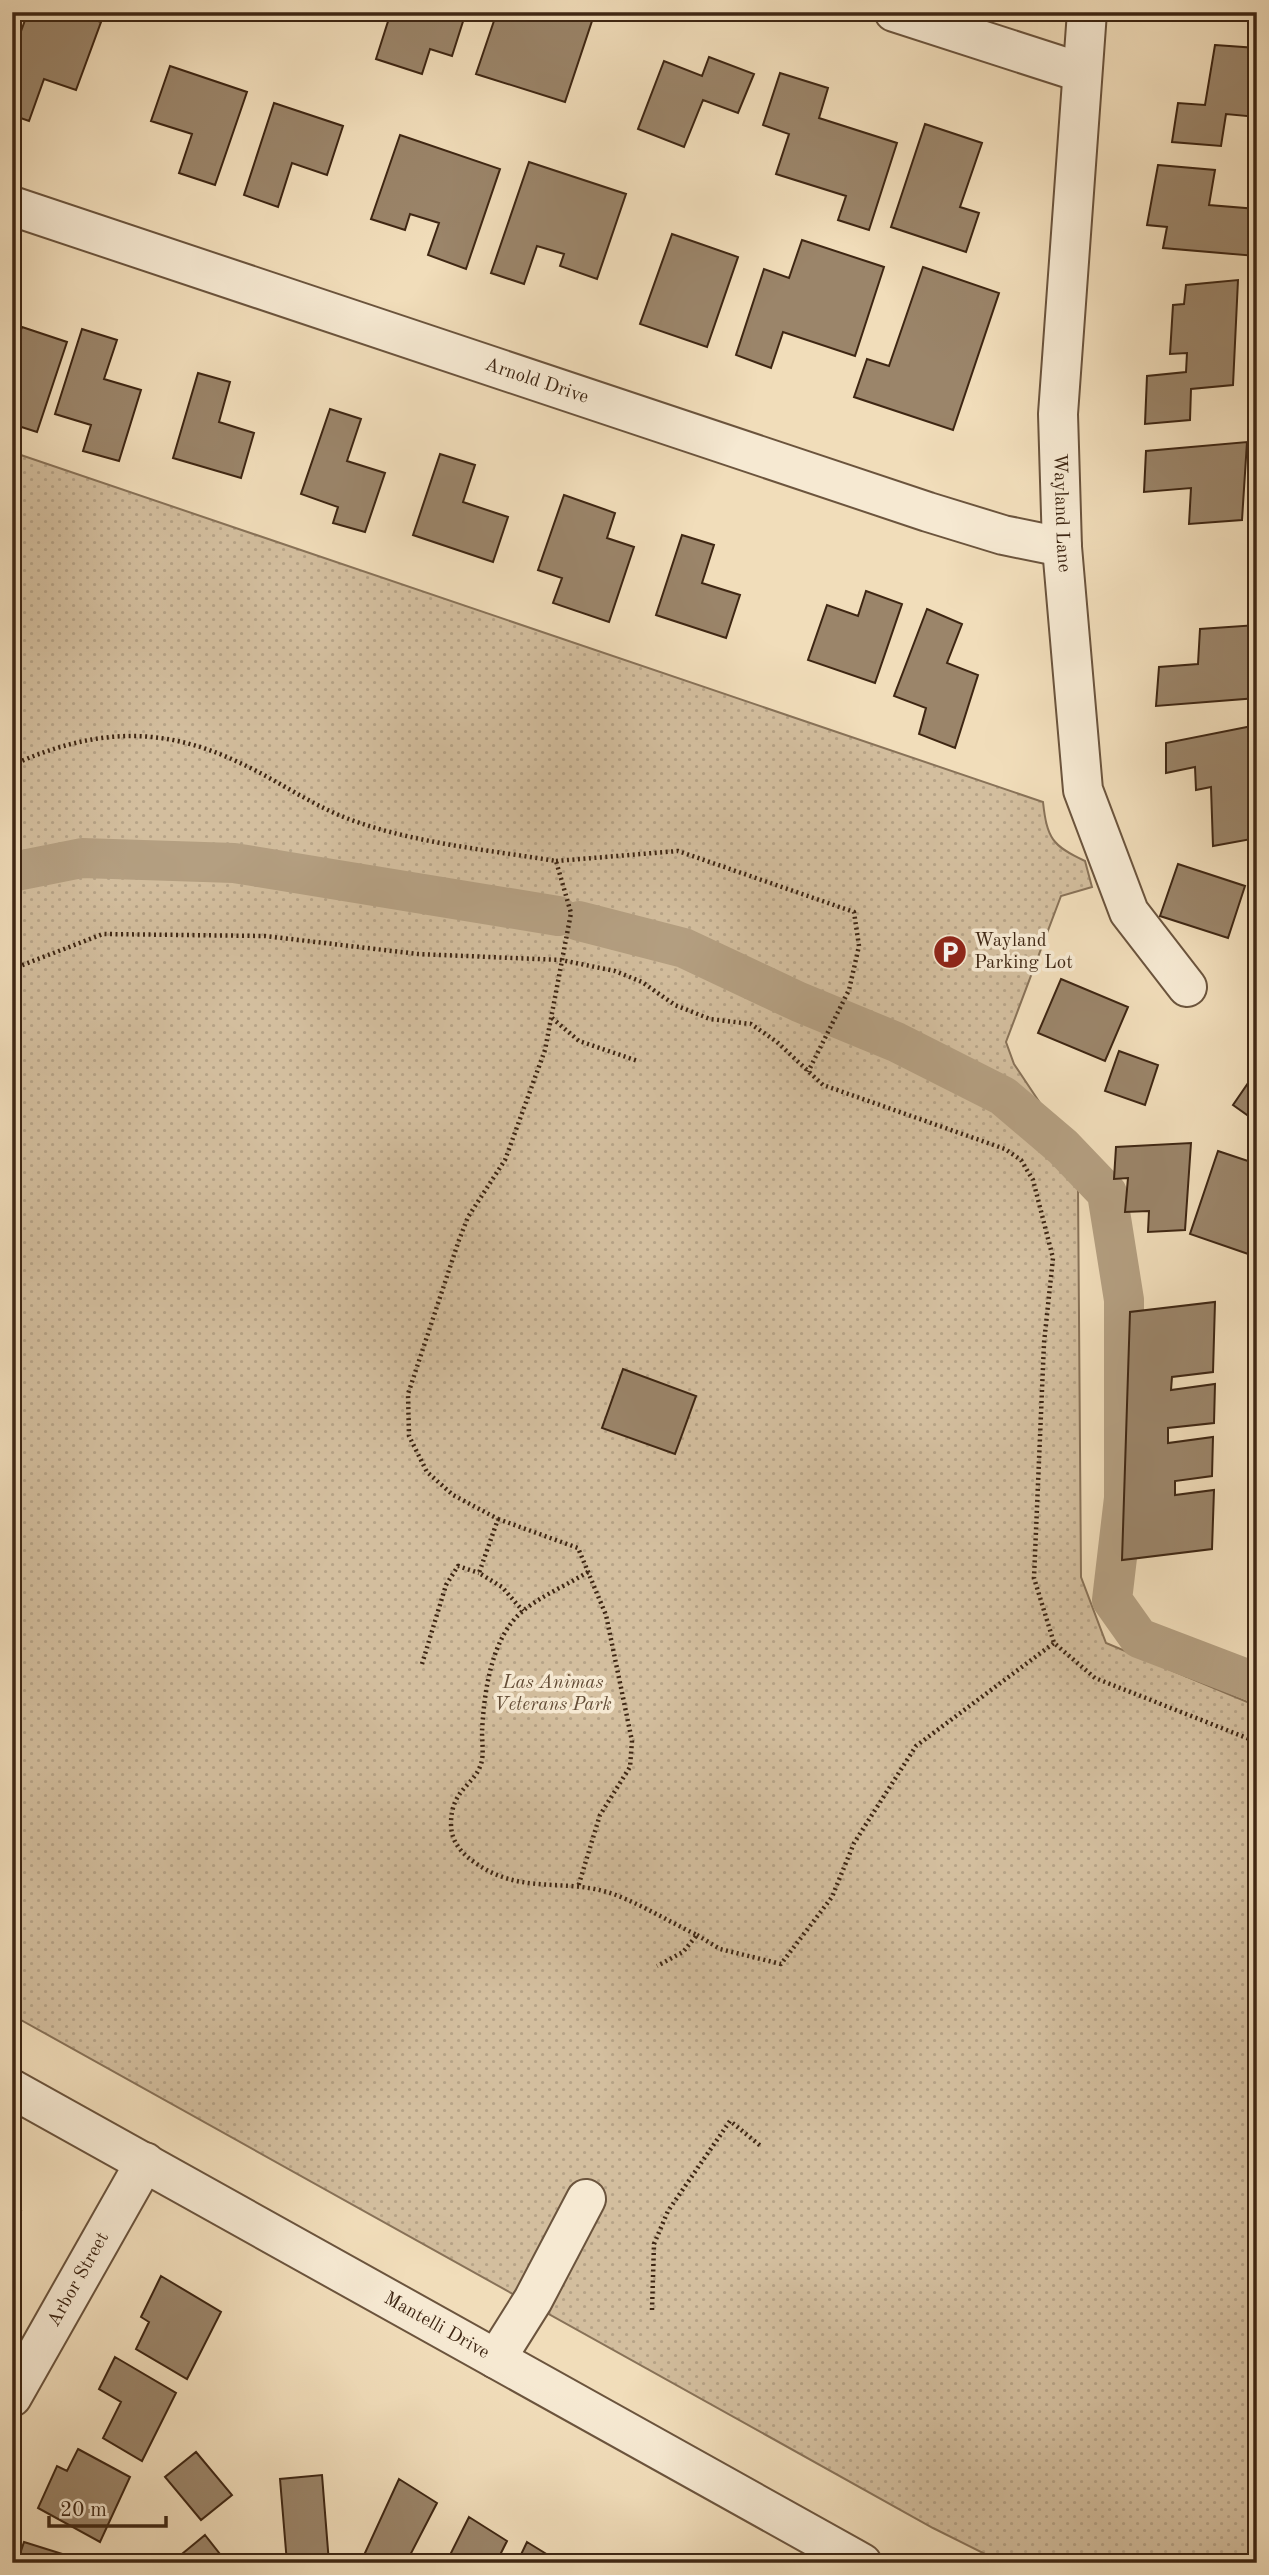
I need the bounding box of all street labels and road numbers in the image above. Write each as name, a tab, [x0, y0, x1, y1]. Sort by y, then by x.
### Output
street label: Arnold Drive	[482, 355, 591, 407]
street label: Wayland Lane	[1050, 453, 1074, 573]
street label: Arbor Street	[44, 2229, 113, 2330]
street label: Mantelli Drive	[381, 2289, 492, 2363]

